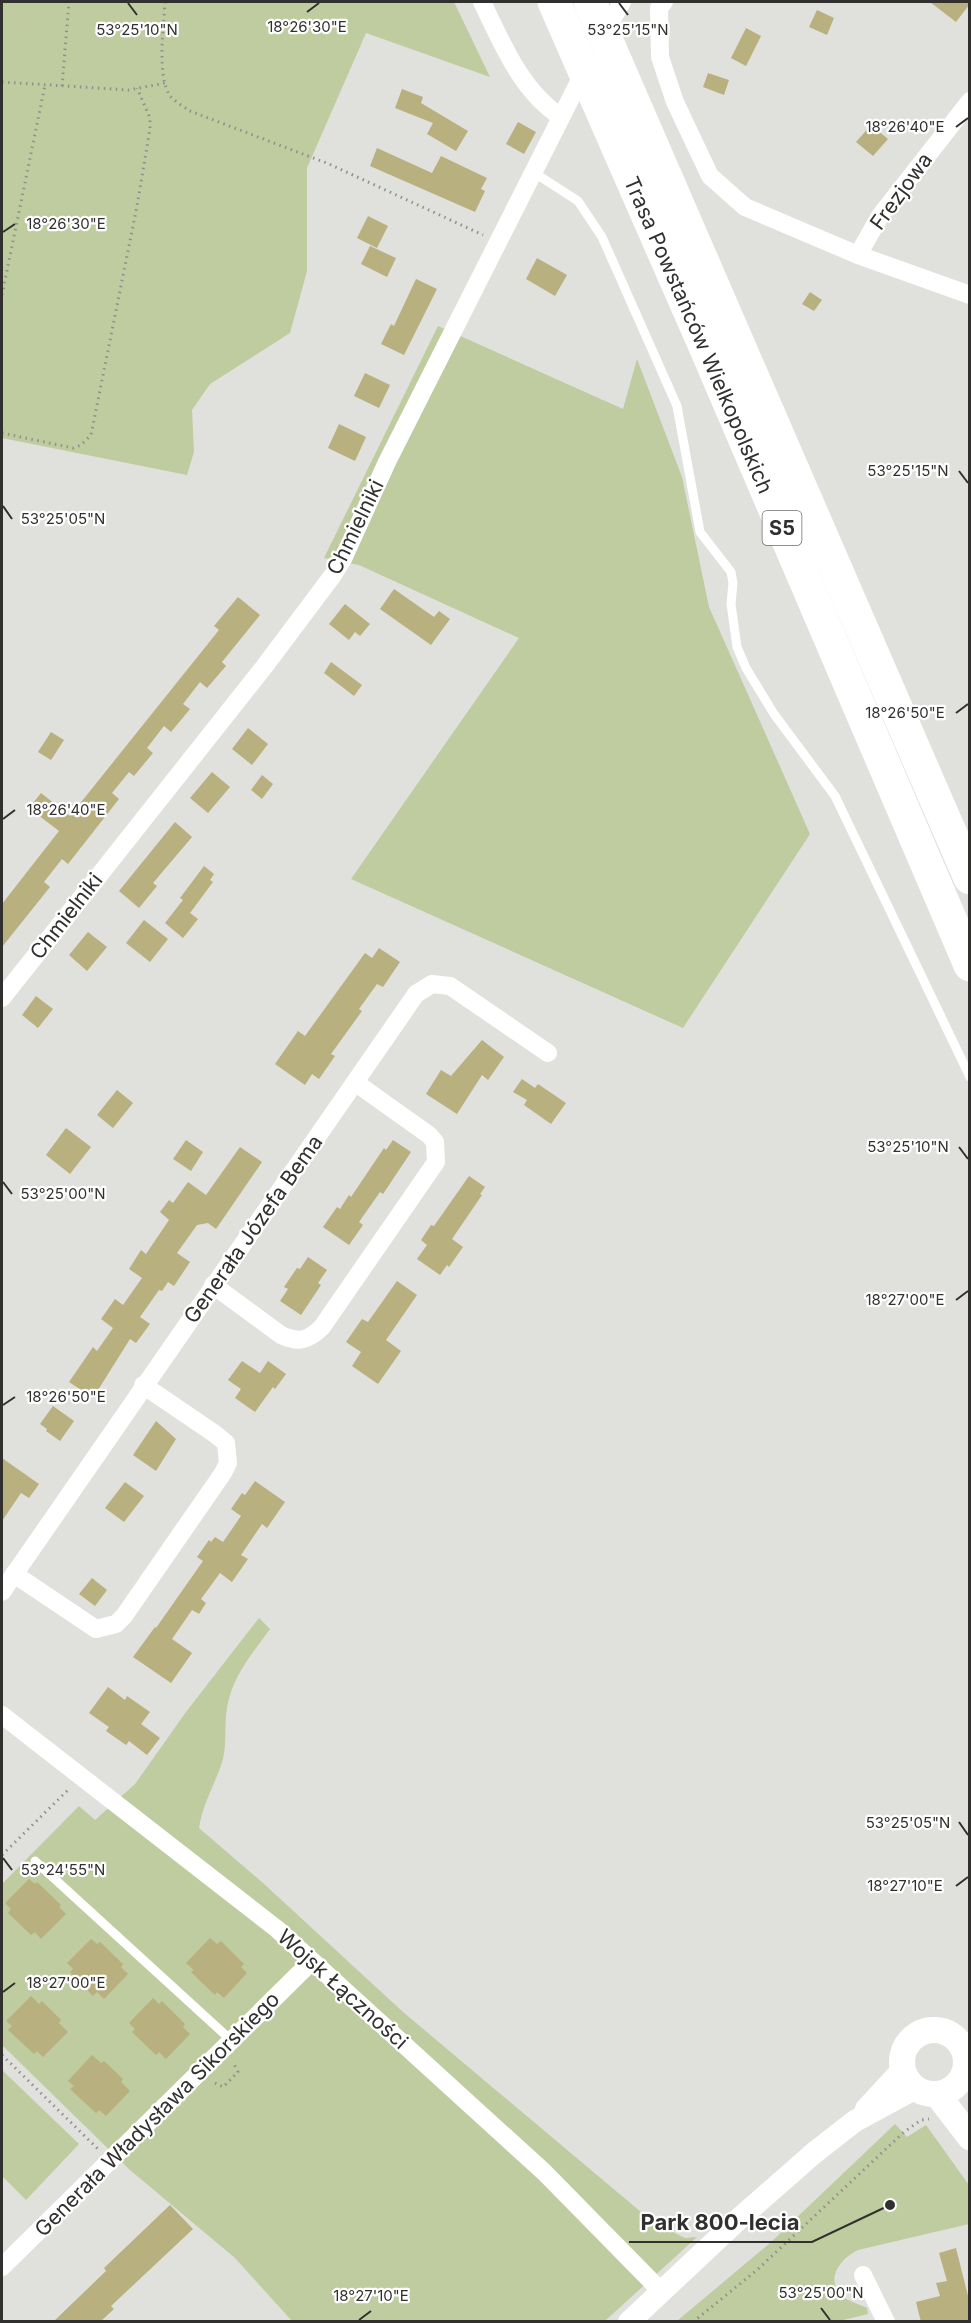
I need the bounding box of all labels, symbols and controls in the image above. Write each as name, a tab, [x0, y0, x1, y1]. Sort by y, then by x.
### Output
text: 18°26'30"E	[267, 17, 347, 36]
text: 53°25'10"N	[96, 20, 178, 39]
text: 53°25'15"N	[587, 20, 669, 39]
text: 18°26'40"E	[865, 117, 945, 136]
street label: Frezjowa	[865, 148, 937, 234]
street label: Trasa Powstańców Wielkopolskich	[619, 173, 779, 497]
text: 18°26'30"E	[26, 214, 106, 233]
text: 53°25'15"N	[867, 461, 949, 480]
street label: Chmielniki	[321, 475, 389, 579]
text: 53°25'05"N	[21, 509, 105, 528]
road number: S5	[762, 511, 802, 545]
text: 18°26'50"E	[865, 703, 945, 722]
text: 18°26'40"E	[26, 800, 106, 819]
street label: Chmielniki	[25, 868, 107, 964]
street label: Generała Józefa Bema	[178, 1130, 328, 1328]
text: 53°25'10"N	[867, 1137, 949, 1156]
text: 53°25'00"N	[21, 1184, 105, 1203]
text: 18°27'00"E	[865, 1290, 945, 1309]
text: 18°26'50"E	[26, 1387, 106, 1406]
text: 53°25'05"N	[866, 1813, 950, 1832]
text: 53°24'55"N	[21, 1860, 105, 1879]
text: 18°27'10"E	[867, 1876, 943, 1895]
street label: Wojsk Łączności	[273, 1924, 413, 2054]
text: 18°27'00"E	[26, 1973, 106, 1992]
street label: Generała Władysława Sikorskiego	[29, 1986, 285, 2242]
callout: Park 800-lecia	[629, 2202, 812, 2242]
text: Park 800-lecia	[640, 2209, 800, 2235]
text: 53°25'00"N	[779, 2283, 863, 2302]
text: 18°27'10"E	[333, 2286, 409, 2305]

